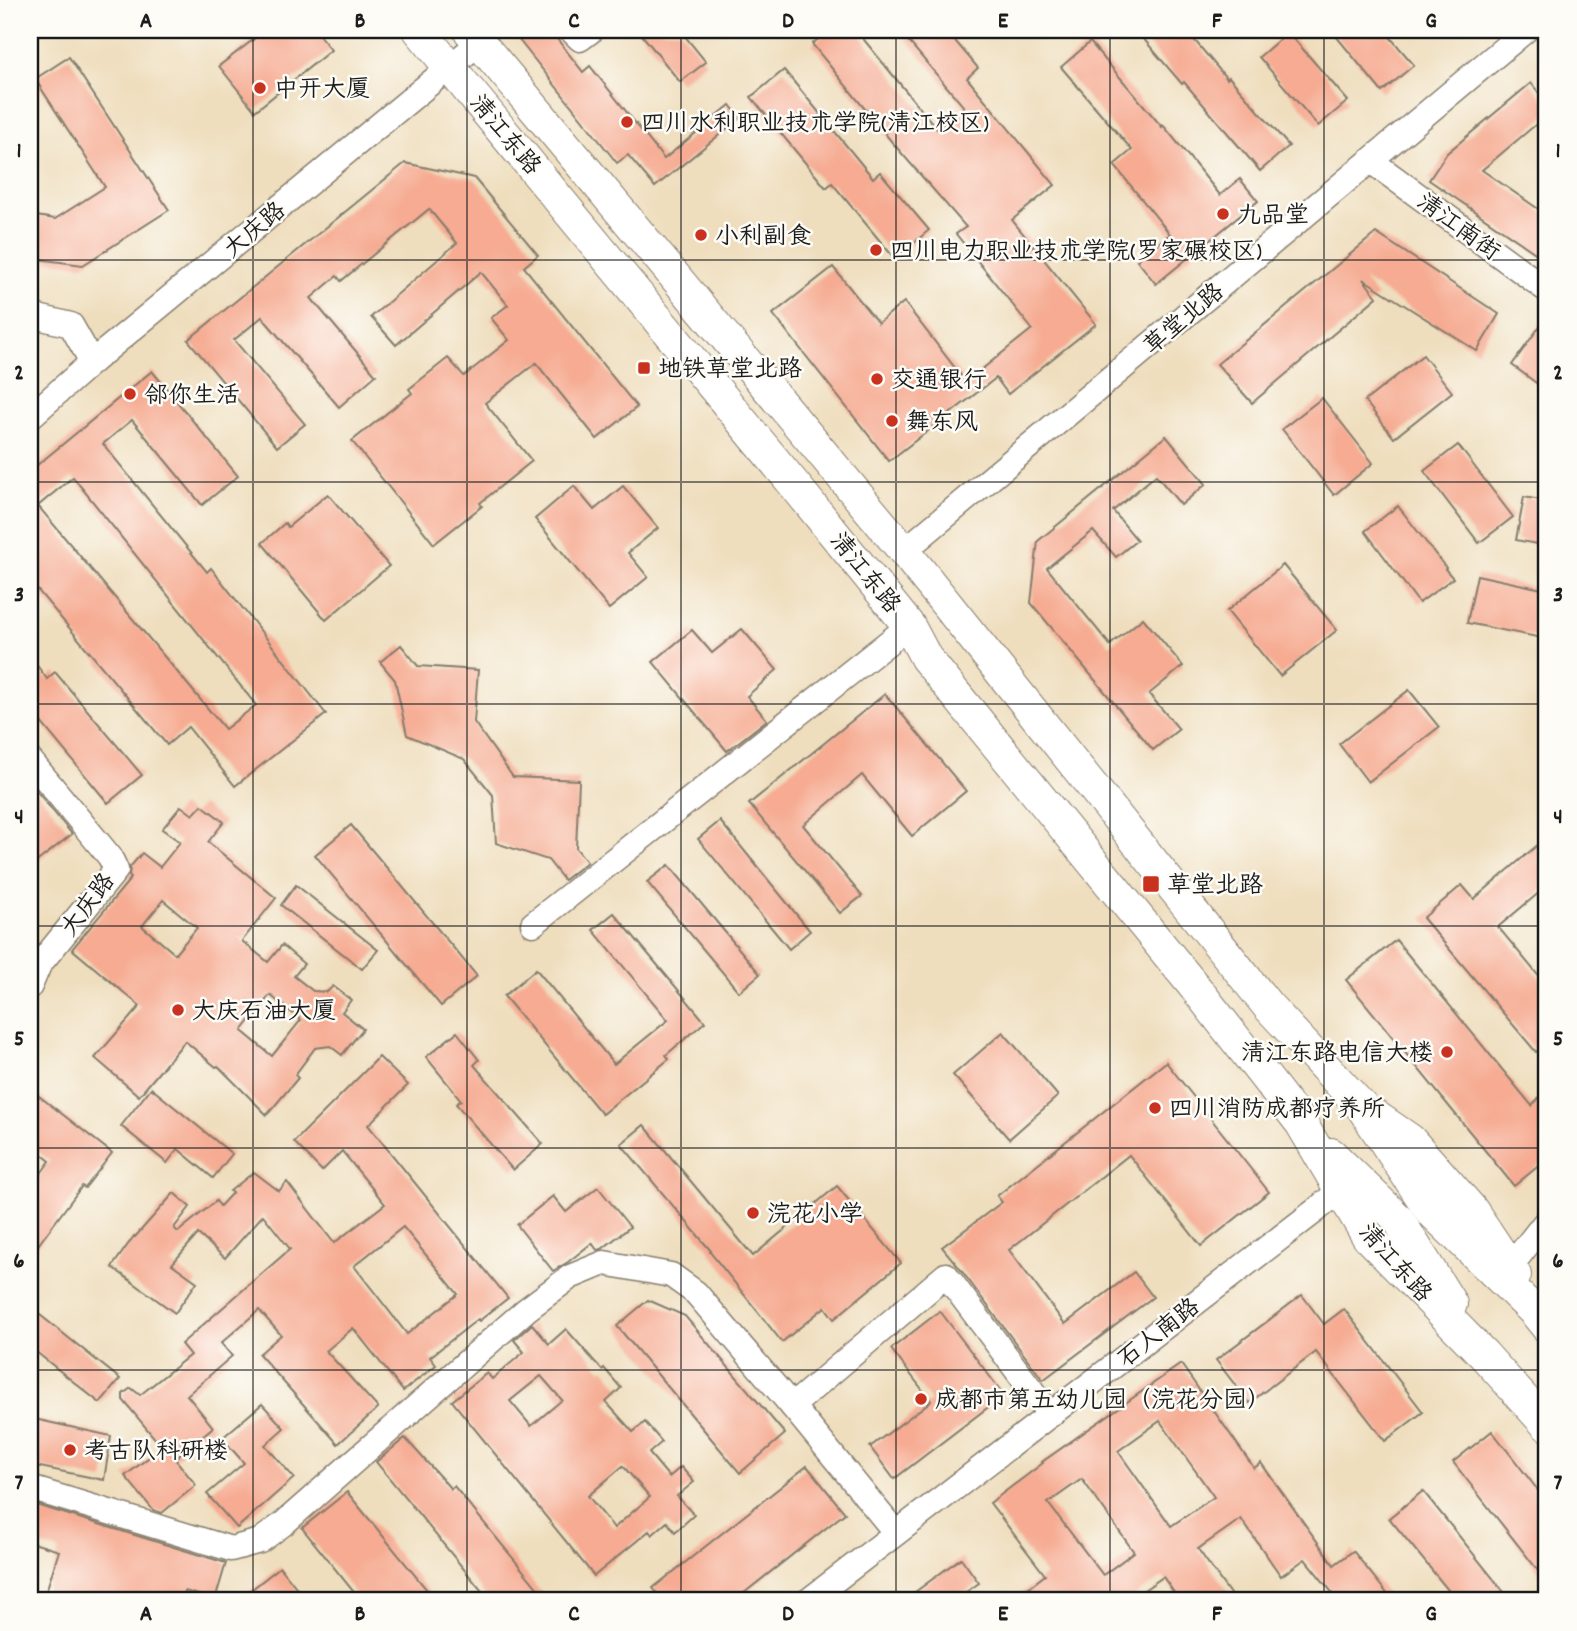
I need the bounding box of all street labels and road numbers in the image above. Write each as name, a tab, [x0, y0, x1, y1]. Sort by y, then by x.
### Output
street label: 清江东路	[460, 88, 548, 184]
street label: 清江南街	[1408, 186, 1506, 270]
street label: 大庆路	[217, 195, 294, 267]
street label: 草堂北路	[1137, 276, 1233, 364]
street label: 清江东路	[820, 526, 907, 622]
street label: 大庆路	[54, 867, 125, 945]
street label: 清江东路	[1349, 1217, 1439, 1311]
street label: 石人南路	[1112, 1291, 1208, 1377]

